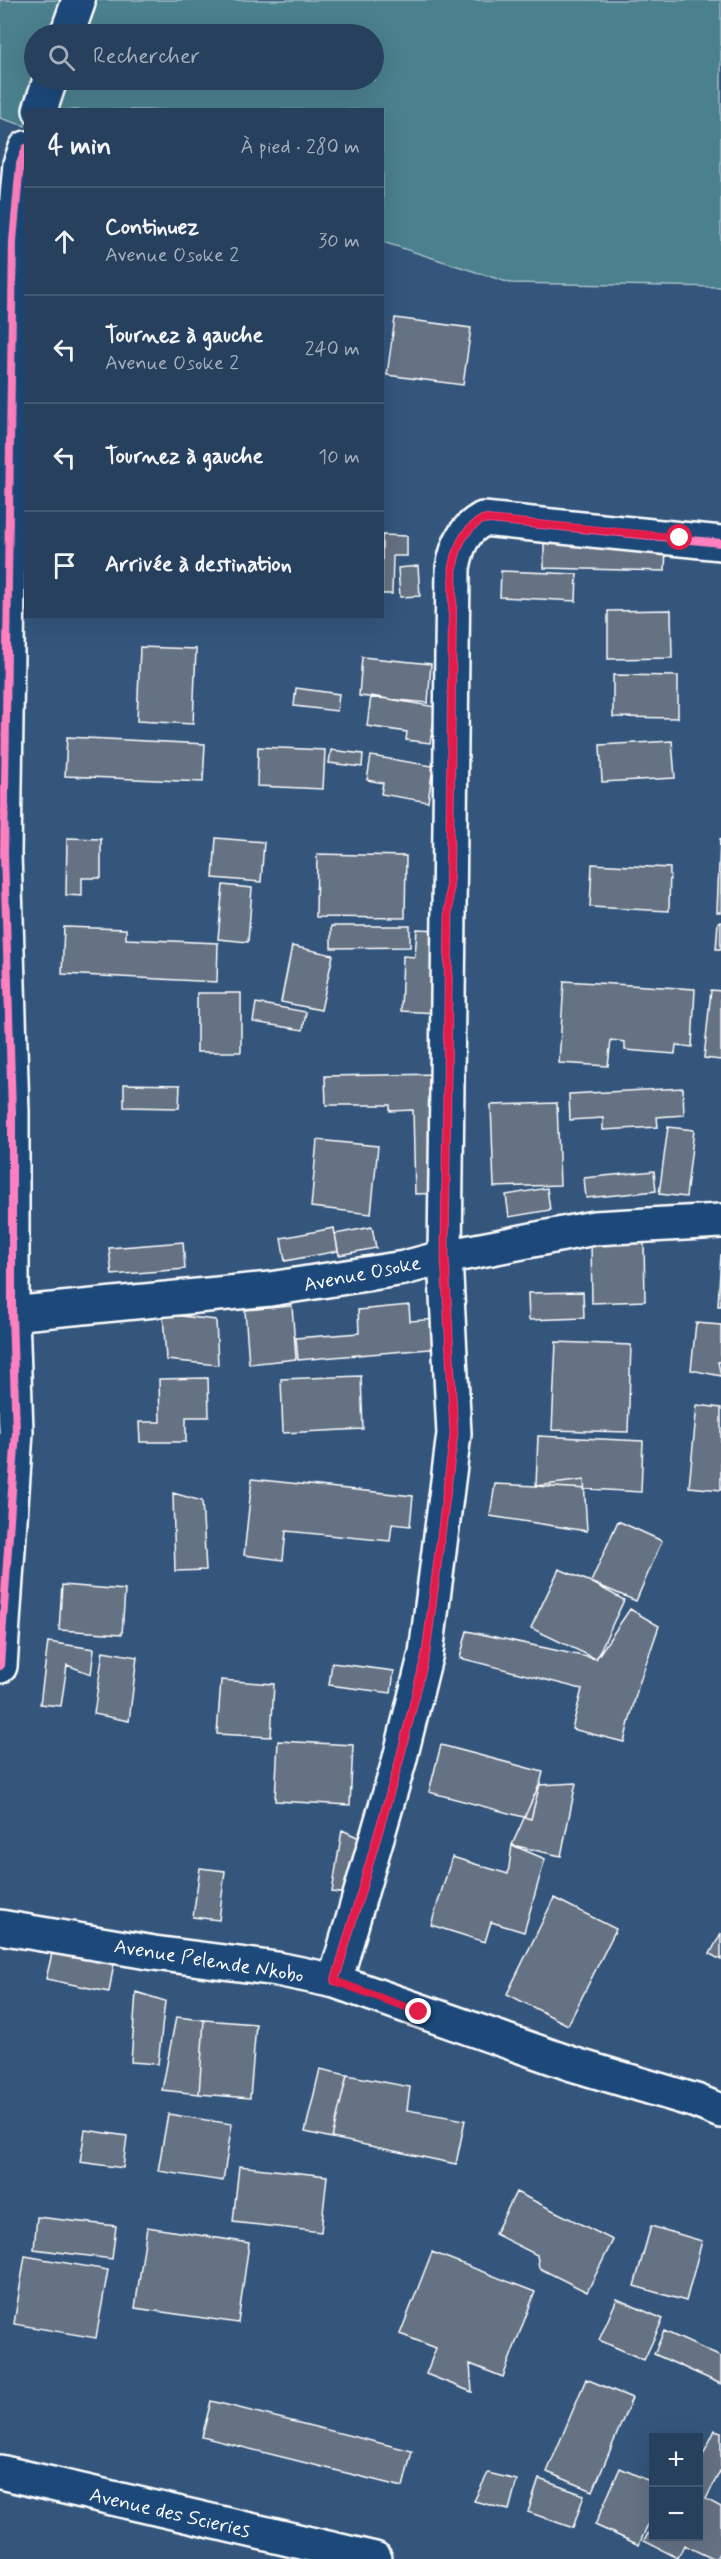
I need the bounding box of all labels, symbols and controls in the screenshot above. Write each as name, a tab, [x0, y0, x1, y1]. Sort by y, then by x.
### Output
search box	[24, 24, 384, 90]
icon: search	[45, 41, 78, 74]
text: Rechercher	[93, 43, 200, 71]
text: 4 min	[48, 130, 111, 164]
text: À pied · 280 m	[240, 134, 360, 161]
text: Continuez	[105, 214, 199, 242]
icon: ahead	[48, 225, 81, 258]
text: 30 m	[318, 228, 360, 255]
text: Avenue Osoke 2	[105, 242, 239, 269]
text: Tournez à gauche	[105, 322, 263, 350]
icon: left	[48, 333, 81, 366]
text: 240 m	[305, 336, 360, 363]
text: Avenue Osoke 2	[105, 350, 239, 377]
icon: left	[48, 441, 81, 474]
text: Tournez à gauche	[105, 443, 263, 471]
text: 10 m	[318, 444, 360, 471]
route start	[666, 524, 692, 550]
icon: arrive	[48, 549, 81, 582]
text: Arrivée à destination	[105, 551, 292, 579]
street label: Avenue Osoke	[301, 1250, 423, 1299]
street label: Avenue Pelende Nkobo	[112, 1933, 306, 1990]
route end	[405, 1998, 431, 2024]
map controls	[649, 2433, 703, 2541]
button: +	[649, 2433, 703, 2487]
street label: Avenue des Scieries	[87, 2482, 253, 2545]
button: −	[649, 2487, 703, 2541]

